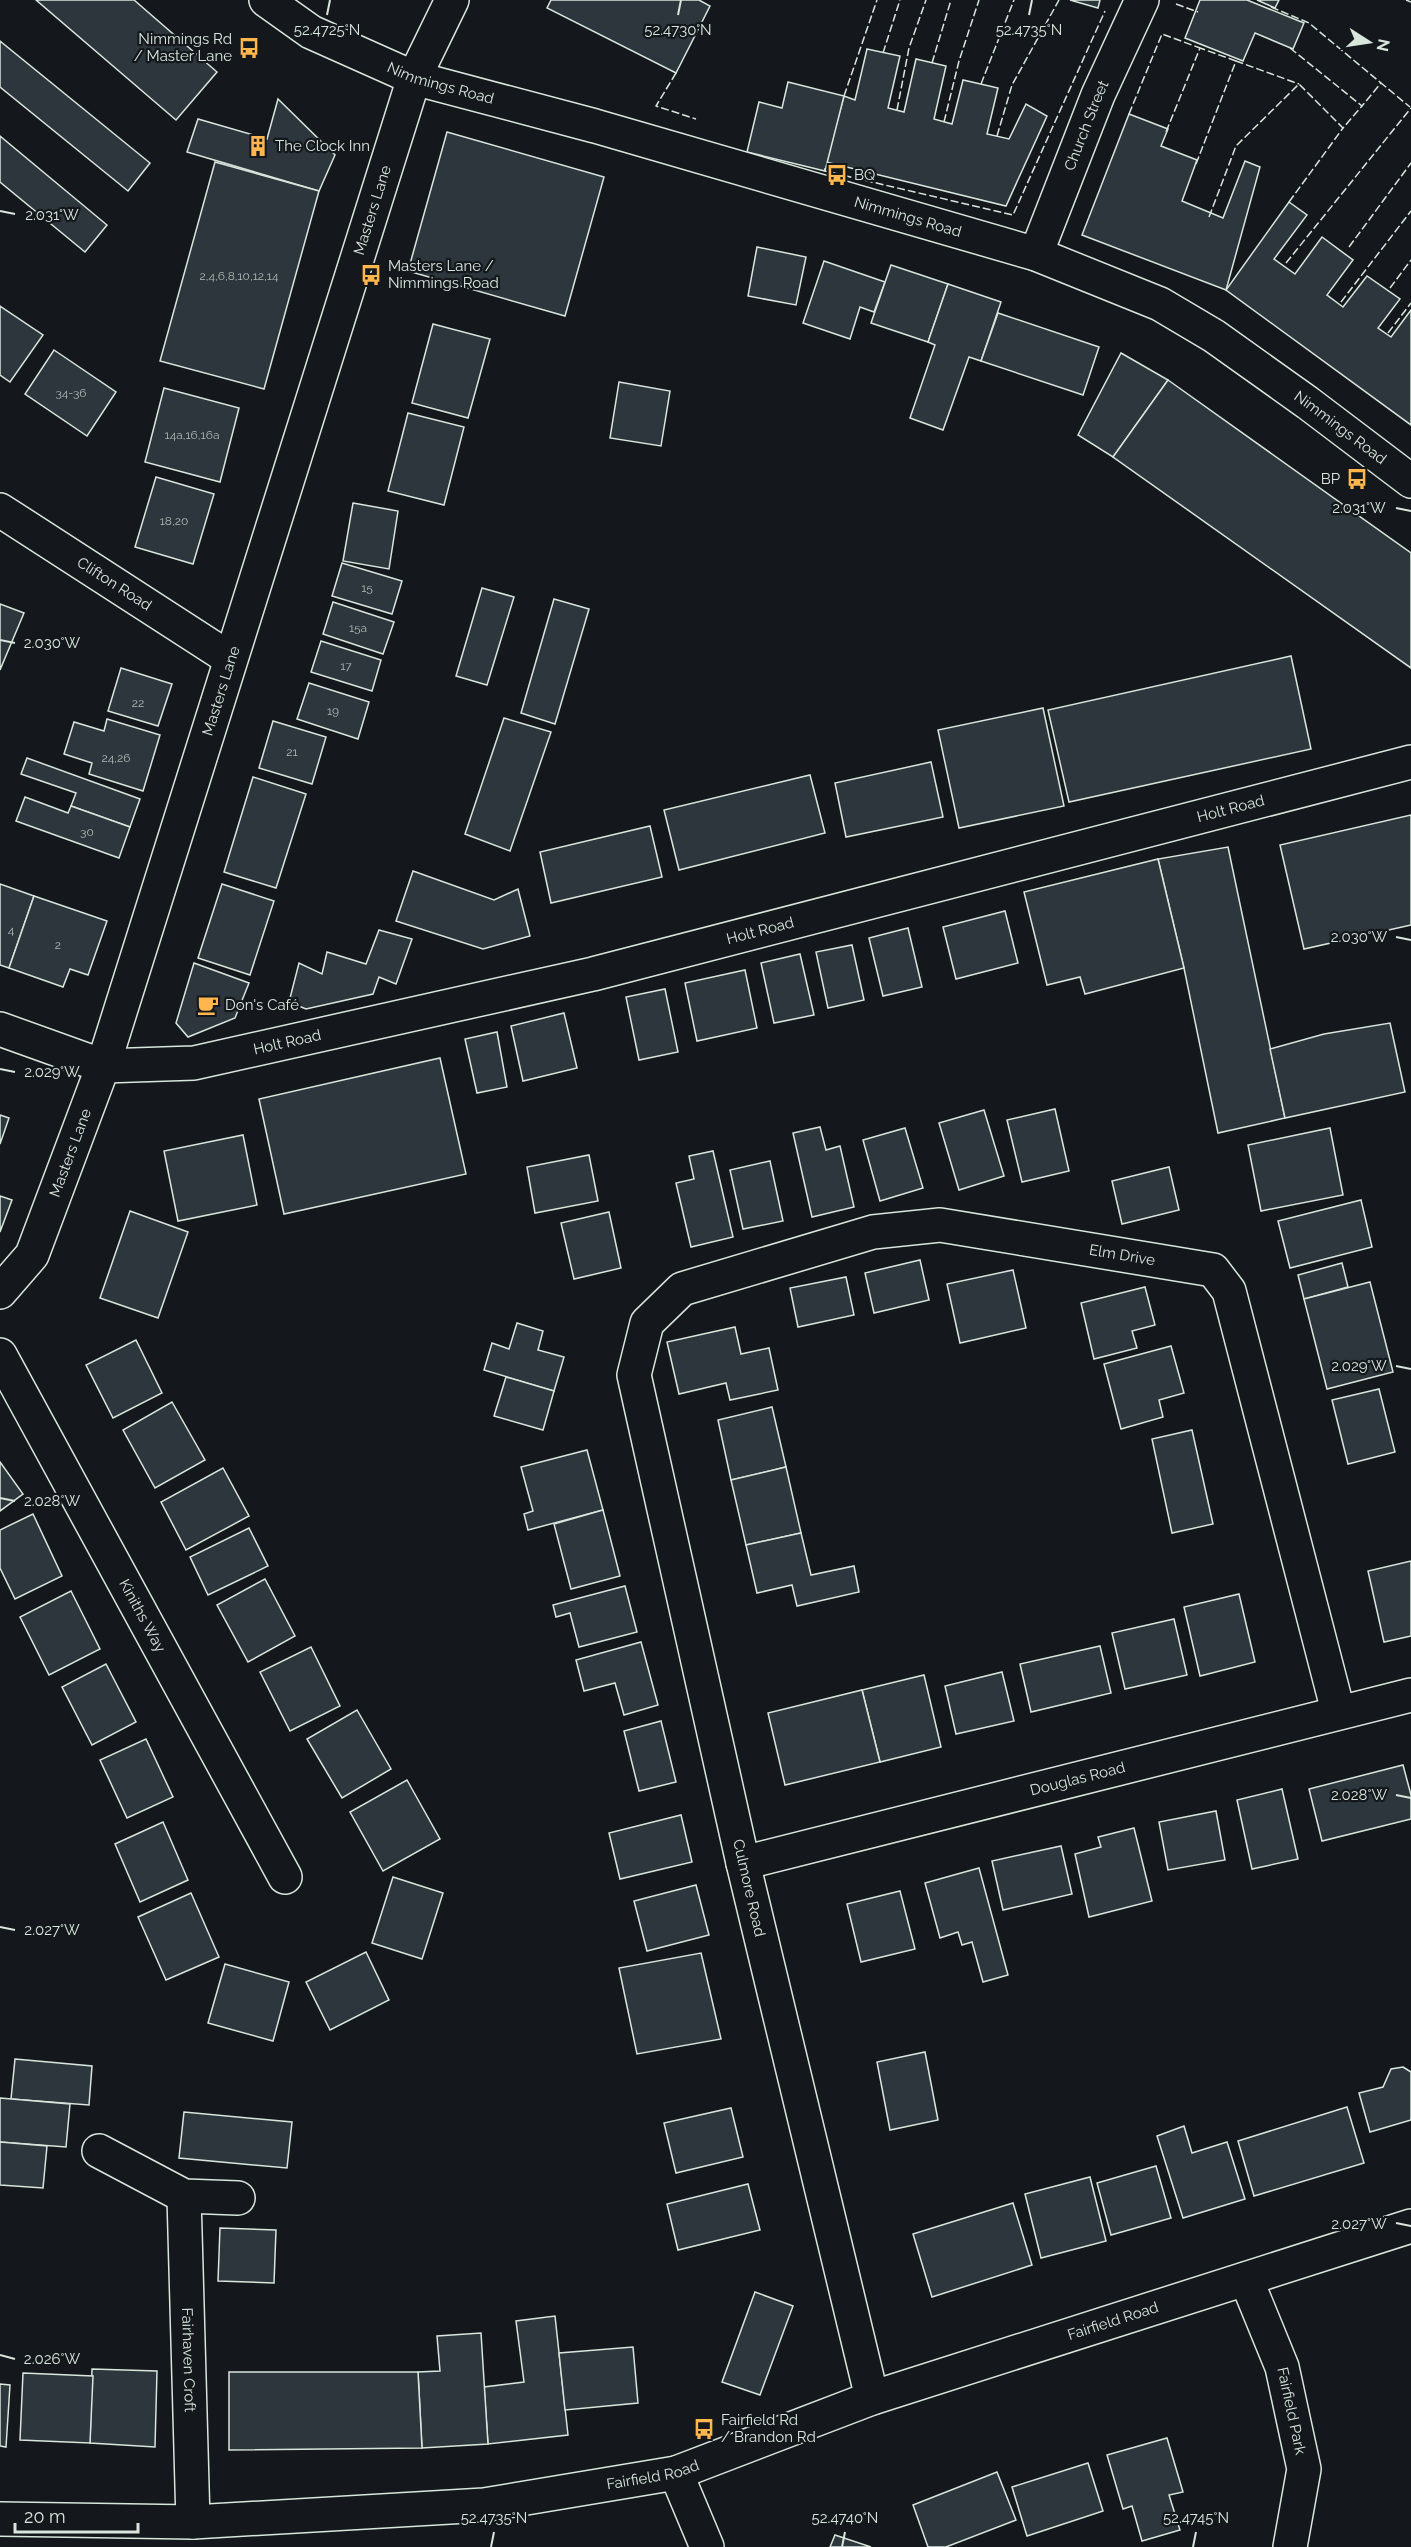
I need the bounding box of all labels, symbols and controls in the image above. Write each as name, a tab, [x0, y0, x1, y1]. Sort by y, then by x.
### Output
north arrow	[1339, 12, 1399, 72]
text: 52.4725°N	[294, 21, 360, 39]
text: 52.4730°N	[644, 21, 712, 39]
text: 52.4735°N	[996, 21, 1062, 39]
place label: Nimmings Rd / Master Lane	[134, 30, 232, 65]
bus stop icon: Nimmings Rd / Master Lane	[237, 36, 261, 60]
text: N	[1373, 37, 1394, 53]
street label: Nimmings Road	[384, 58, 496, 108]
street label: Church Street	[1060, 78, 1113, 173]
building icon: The Clock Inn	[246, 134, 270, 158]
place label: The Clock Inn	[275, 137, 370, 155]
street label: Masters Lane	[350, 163, 395, 257]
bus stop icon: BQ	[825, 163, 849, 187]
place label: BQ	[854, 166, 875, 184]
street label: Nimmings Road	[852, 193, 964, 241]
text: 2.031°W	[25, 206, 79, 224]
place label: Masters Lane / Nimmings Road	[388, 257, 499, 292]
bus stop icon: Masters Lane / Nimmings Road	[359, 263, 383, 287]
house number: 2,4,6,8,10,12,14	[200, 269, 279, 283]
house number: 34-36	[55, 386, 87, 400]
street label: Nimmings Road	[1291, 387, 1390, 468]
house number: 14a,16,16a	[165, 428, 219, 442]
bus stop icon: BP	[1345, 467, 1369, 491]
place label: BP	[1321, 470, 1340, 488]
text: 2.031°W	[1332, 499, 1386, 517]
house number: 18,20	[160, 514, 188, 528]
street label: Clifton Road	[74, 553, 155, 614]
house number: 15	[361, 581, 373, 595]
house number: 15a	[349, 621, 367, 635]
text: 2.030°W	[24, 634, 81, 652]
street label: Masters Lane	[198, 644, 244, 738]
house number: 17	[340, 659, 352, 673]
house number: 22	[132, 696, 144, 710]
house number: 19	[327, 704, 339, 718]
house number: 21	[286, 745, 298, 759]
house number: 24,26	[102, 751, 131, 765]
street label: Holt Road	[1195, 791, 1266, 826]
house number: 30	[80, 825, 94, 839]
street label: Holt Road	[725, 913, 796, 948]
house number: 4	[8, 923, 15, 937]
text: 2.030°W	[1331, 928, 1388, 946]
house number: 2	[55, 938, 61, 952]
cafe icon: Don's Café	[196, 993, 220, 1017]
place label: Don's Café	[225, 996, 299, 1014]
street label: Holt Road	[252, 1026, 323, 1058]
text: 2.029°W	[24, 1063, 80, 1081]
street label: Masters Lane	[46, 1106, 95, 1200]
street label: Elm Drive	[1088, 1241, 1157, 1269]
text: 2.029°W	[1331, 1357, 1387, 1375]
text: 2.028°W	[24, 1492, 80, 1510]
street label: Kiniths Way	[115, 1576, 169, 1655]
street label: Douglas Road	[1028, 1758, 1127, 1799]
text: 2.028°W	[1331, 1786, 1387, 1804]
street label: Culmore Road	[729, 1837, 769, 1939]
text: 2.027°W	[24, 1921, 80, 1939]
text: 2.027°W	[1331, 2215, 1387, 2233]
street label: Fairfield Road	[1065, 2298, 1161, 2344]
street label: Fairhaven Croft	[178, 2307, 199, 2412]
text: 2.026°W	[24, 2350, 80, 2368]
street label: Fairfield Park	[1273, 2366, 1310, 2456]
place label: Fairfield Rd / Brandon Rd	[721, 2411, 816, 2446]
bus stop icon: Fairfield Rd / Brandon Rd	[692, 2417, 716, 2441]
street label: Fairfield Road	[605, 2456, 702, 2493]
scale bar	[15, 2496, 138, 2534]
text: 20 m	[24, 2506, 66, 2527]
text: 52.4735°N	[461, 2509, 527, 2527]
text: 52.4740°N	[812, 2509, 878, 2527]
text: 52.4745°N	[1163, 2509, 1229, 2527]

